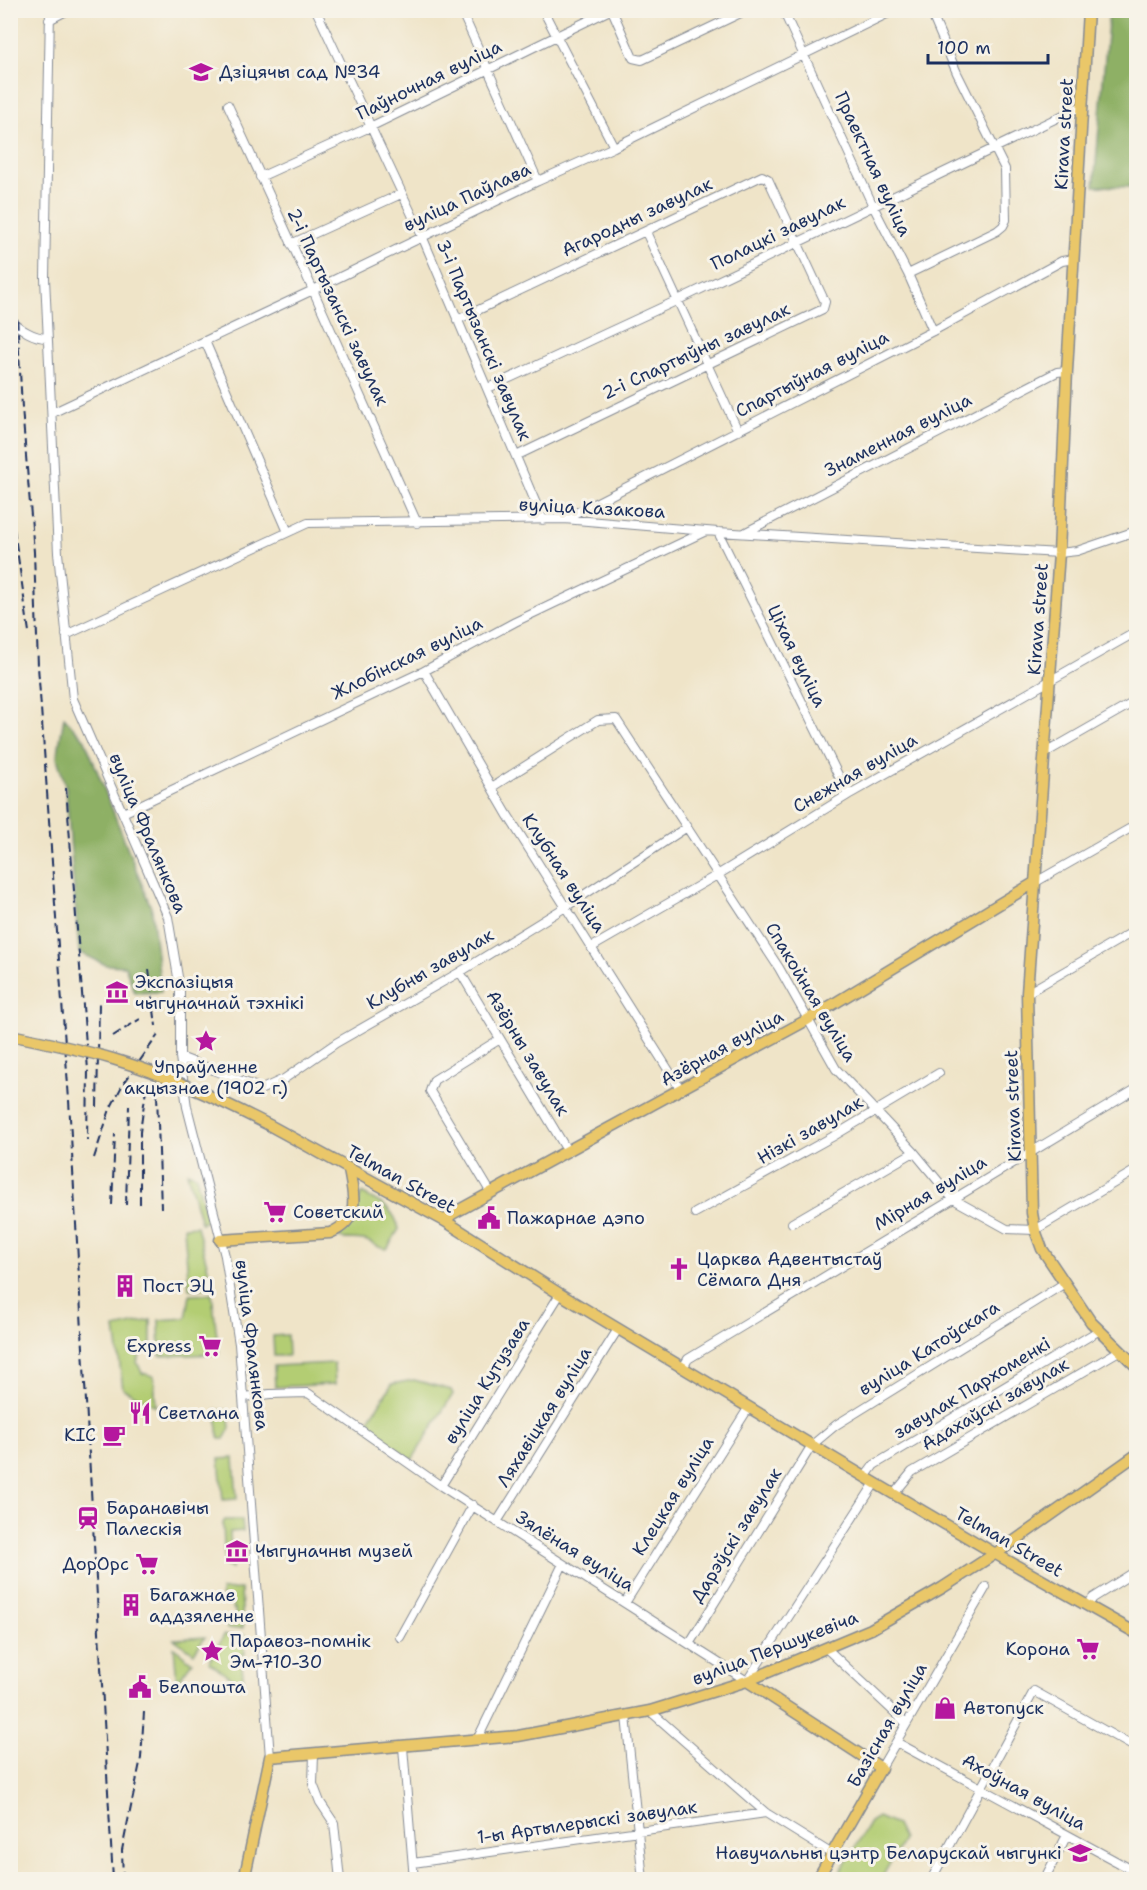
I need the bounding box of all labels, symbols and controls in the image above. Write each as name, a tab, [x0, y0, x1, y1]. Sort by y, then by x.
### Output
scale bar	[928, 27, 1048, 65]
street label: Паўночная вуліца	[352, 34, 506, 126]
text: 100 m	[937, 36, 991, 60]
school or university icon: Дзіцячы сад №34	[188, 59, 214, 85]
place label: Дзіцячы сад №34	[219, 60, 380, 84]
street label: Kirava street	[1049, 77, 1079, 191]
street label: Праектная вуліца	[829, 88, 917, 240]
street label: вуліца Паўлава	[399, 157, 535, 237]
street label: Агародны завулак	[558, 171, 717, 262]
street label: Полацкі завулак	[707, 190, 850, 276]
street label: 2-і Партызанскі завулак	[282, 204, 395, 410]
street label: 3-і Партызанскі завулак	[431, 236, 538, 445]
street label: 2-і Спартыўны завулак	[598, 297, 794, 405]
street label: Спартыўная вуліца	[731, 325, 893, 423]
street label: Знаменная вуліца	[820, 388, 976, 482]
street label: вуліца Казакова	[518, 492, 666, 524]
street label: Kirava street	[1022, 562, 1054, 676]
street label: Ціхая вуліца	[762, 601, 832, 711]
street label: Жлобінская вуліца	[327, 611, 487, 705]
street label: Снежная вуліца	[788, 728, 922, 818]
street label: вуліца Фралянкова	[103, 749, 193, 917]
street label: Клубная вуліца	[517, 809, 611, 937]
street label: Спакойная вуліца	[760, 918, 862, 1066]
street label: Клубны завулак	[362, 923, 498, 1015]
place label: Экспазіцыя чыгуначнай тэхнікі	[135, 970, 304, 1015]
museum icon: Экспазіцыя чыгуначнай тэхнікі	[104, 979, 130, 1005]
street label: Азёрны завулак	[481, 986, 575, 1121]
street label: Азёрная вуліца	[656, 1004, 788, 1092]
place icon: Упраўленне акцызнае (1902 г.)	[193, 1028, 219, 1054]
street label: Kirava street	[999, 1049, 1027, 1162]
place label: Упраўленне акцызнае (1902 г.)	[124, 1055, 288, 1100]
street label: Нізкі завулак	[753, 1090, 868, 1170]
street label: Telman Street	[342, 1139, 460, 1219]
street label: Мірная вуліца	[869, 1150, 991, 1236]
supermarket icon: Советский	[262, 1199, 288, 1225]
place label: Советский	[293, 1200, 384, 1224]
public building icon: Пажарнае дэпо	[476, 1205, 502, 1231]
place label: Пажарнае дэпо	[507, 1206, 645, 1230]
place label: Царква Адвентыстаў Сёмага Дня	[697, 1247, 882, 1292]
church icon: Царква Адвентыстаў Сёмага Дня	[666, 1256, 692, 1282]
street label: вуліца Фралянкова	[230, 1258, 274, 1432]
building icon: Пост ЭЦ	[112, 1273, 138, 1299]
place label: Пост ЭЦ	[143, 1274, 214, 1298]
street label: вуліца Катоўскага	[854, 1295, 1004, 1401]
street label: вуліца Кутузава	[439, 1314, 535, 1448]
street label: завулак Пархоменкі	[889, 1332, 1055, 1444]
supermarket icon: Express	[197, 1333, 223, 1359]
place label: Express	[127, 1334, 192, 1358]
street label: Ляхавіцкая вуліца	[491, 1342, 597, 1492]
street label: Адахаўскі завулак	[917, 1352, 1073, 1456]
restaurant icon: Светлана	[127, 1400, 153, 1426]
place label: Светлана	[158, 1401, 239, 1425]
cafe icon: KIC	[101, 1422, 127, 1448]
place label: KIC	[64, 1423, 96, 1447]
street label: Клецкая вуліца	[627, 1432, 719, 1560]
street label: Дарэўскі завулак	[685, 1463, 787, 1607]
place label: Баранавічы Палескія	[106, 1496, 209, 1541]
street label: Telman Street	[951, 1501, 1068, 1583]
station icon: Баранавічы Палескія	[75, 1505, 101, 1531]
street label: Зялёная вуліца	[511, 1505, 639, 1597]
museum icon: Чыгуначны музей	[224, 1538, 250, 1564]
place label: Чыгуначны музей	[255, 1539, 413, 1563]
supermarket icon: ДорОрс	[134, 1551, 160, 1577]
place label: ДорОрс	[63, 1552, 129, 1576]
place label: Багажнае аддзяленне	[149, 1583, 254, 1628]
building icon: Багажнае аддзяленне	[118, 1592, 144, 1618]
street label: вуліца Першукевіча	[689, 1605, 861, 1691]
place label: Паравоз-помнік Эм-710-30	[230, 1629, 371, 1674]
supermarket icon: Корона	[1075, 1636, 1101, 1662]
place label: Корона	[1006, 1637, 1070, 1661]
place icon: Паравоз-помнік Эм-710-30	[199, 1638, 225, 1664]
street label: Базісная вуліца	[842, 1658, 932, 1792]
public building icon: Белпошта	[127, 1674, 153, 1700]
place label: Белпошта	[158, 1675, 246, 1699]
shop icon: Автопуск	[932, 1695, 958, 1721]
place label: Автопуск	[963, 1696, 1044, 1720]
street label: Ахоўная вуліца	[958, 1748, 1090, 1836]
street label: 1-ы Артылерыскі завулак	[475, 1795, 699, 1849]
school or university icon: Навучальны цэнтр Беларускай чыгункі	[1067, 1840, 1093, 1866]
place label: Навучальны цэнтр Беларускай чыгункі	[715, 1841, 1062, 1865]

